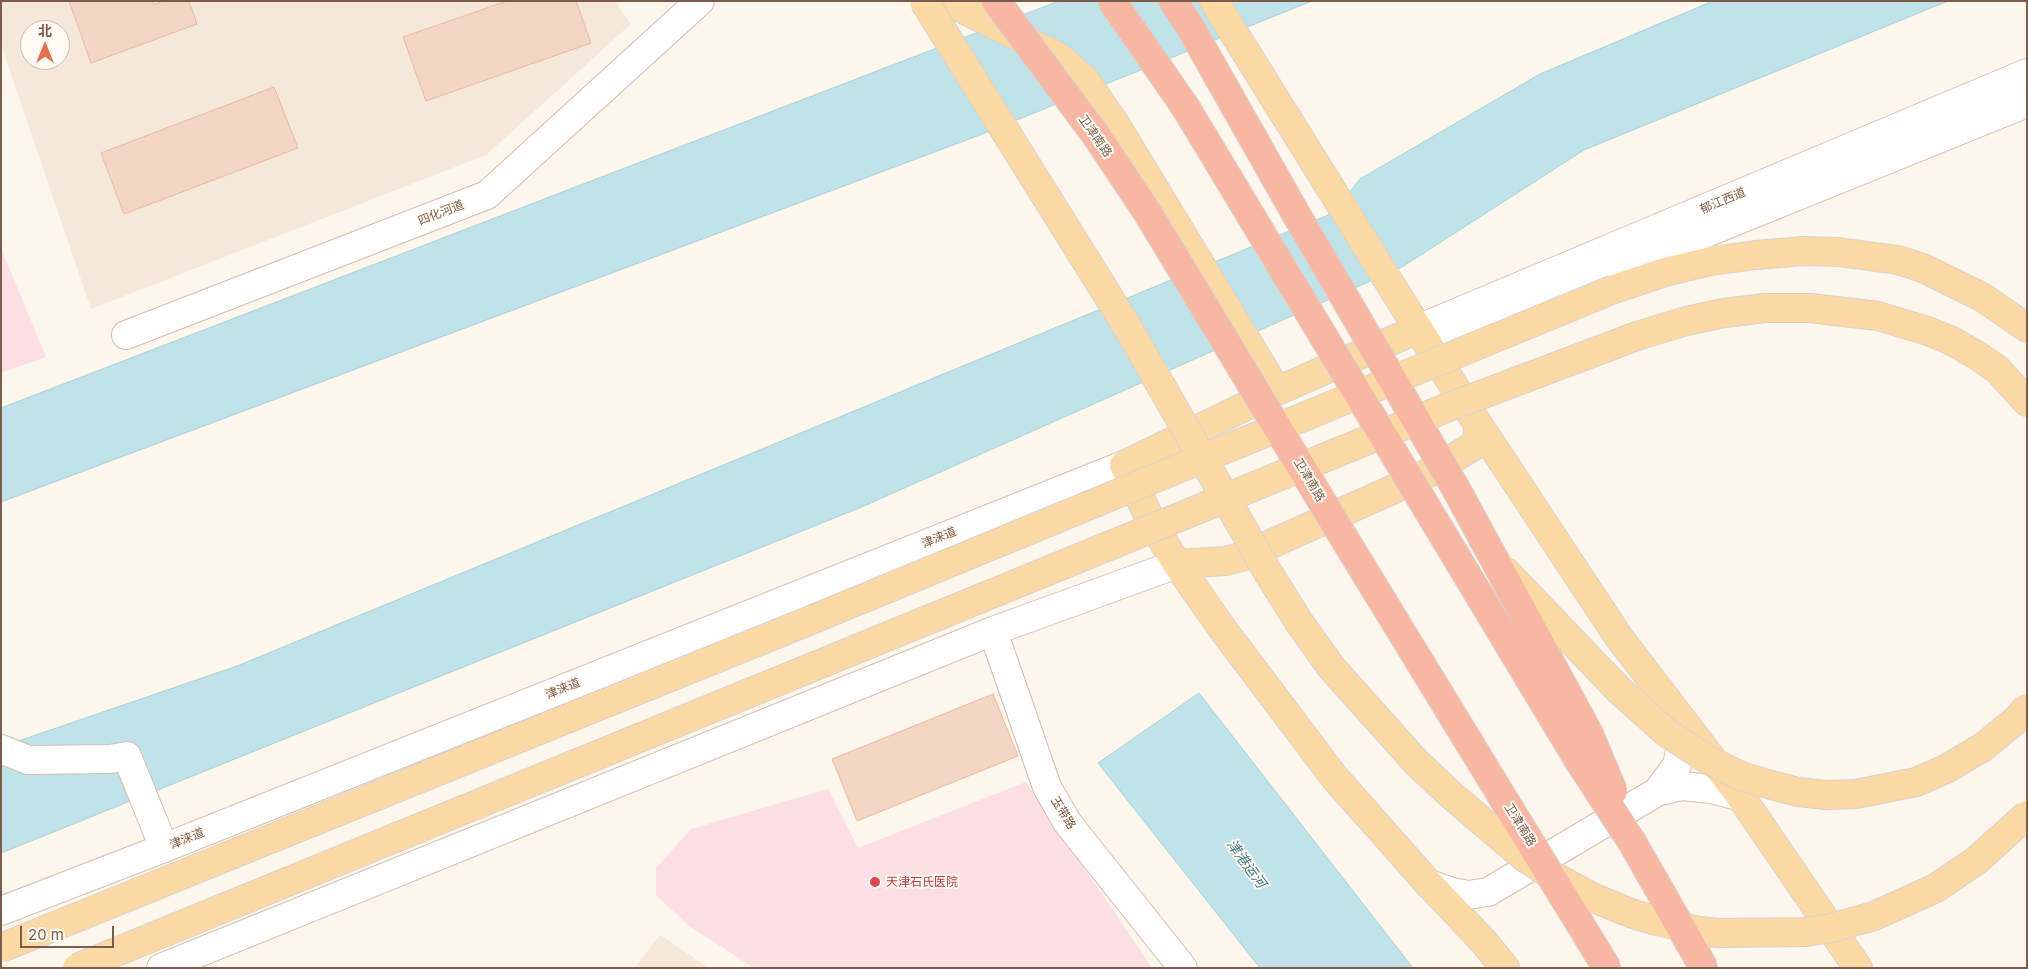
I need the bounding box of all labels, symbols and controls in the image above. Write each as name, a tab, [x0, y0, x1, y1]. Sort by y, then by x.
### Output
north arrow	[20, 20, 70, 70]
text: 北	[38, 22, 52, 39]
street label: 卫津南路	[1075, 112, 1115, 160]
street label: 郁江西道	[1698, 185, 1748, 217]
street label: 四化河道	[416, 198, 466, 228]
street label: 卫津南路	[1290, 456, 1328, 504]
street label: 津涞道	[920, 525, 958, 551]
street label: 津涞道	[544, 676, 582, 702]
street label: 玉带路	[1047, 794, 1079, 832]
street label: 卫津南路	[1501, 801, 1539, 849]
street label: 津涞道	[168, 826, 206, 852]
water label: 津港运河	[1223, 836, 1269, 892]
marker: 天津石氏医院	[868, 875, 882, 889]
place label: 天津石氏医院	[886, 875, 958, 889]
scale bar	[22, 916, 116, 948]
text: 20 m	[28, 925, 64, 944]

